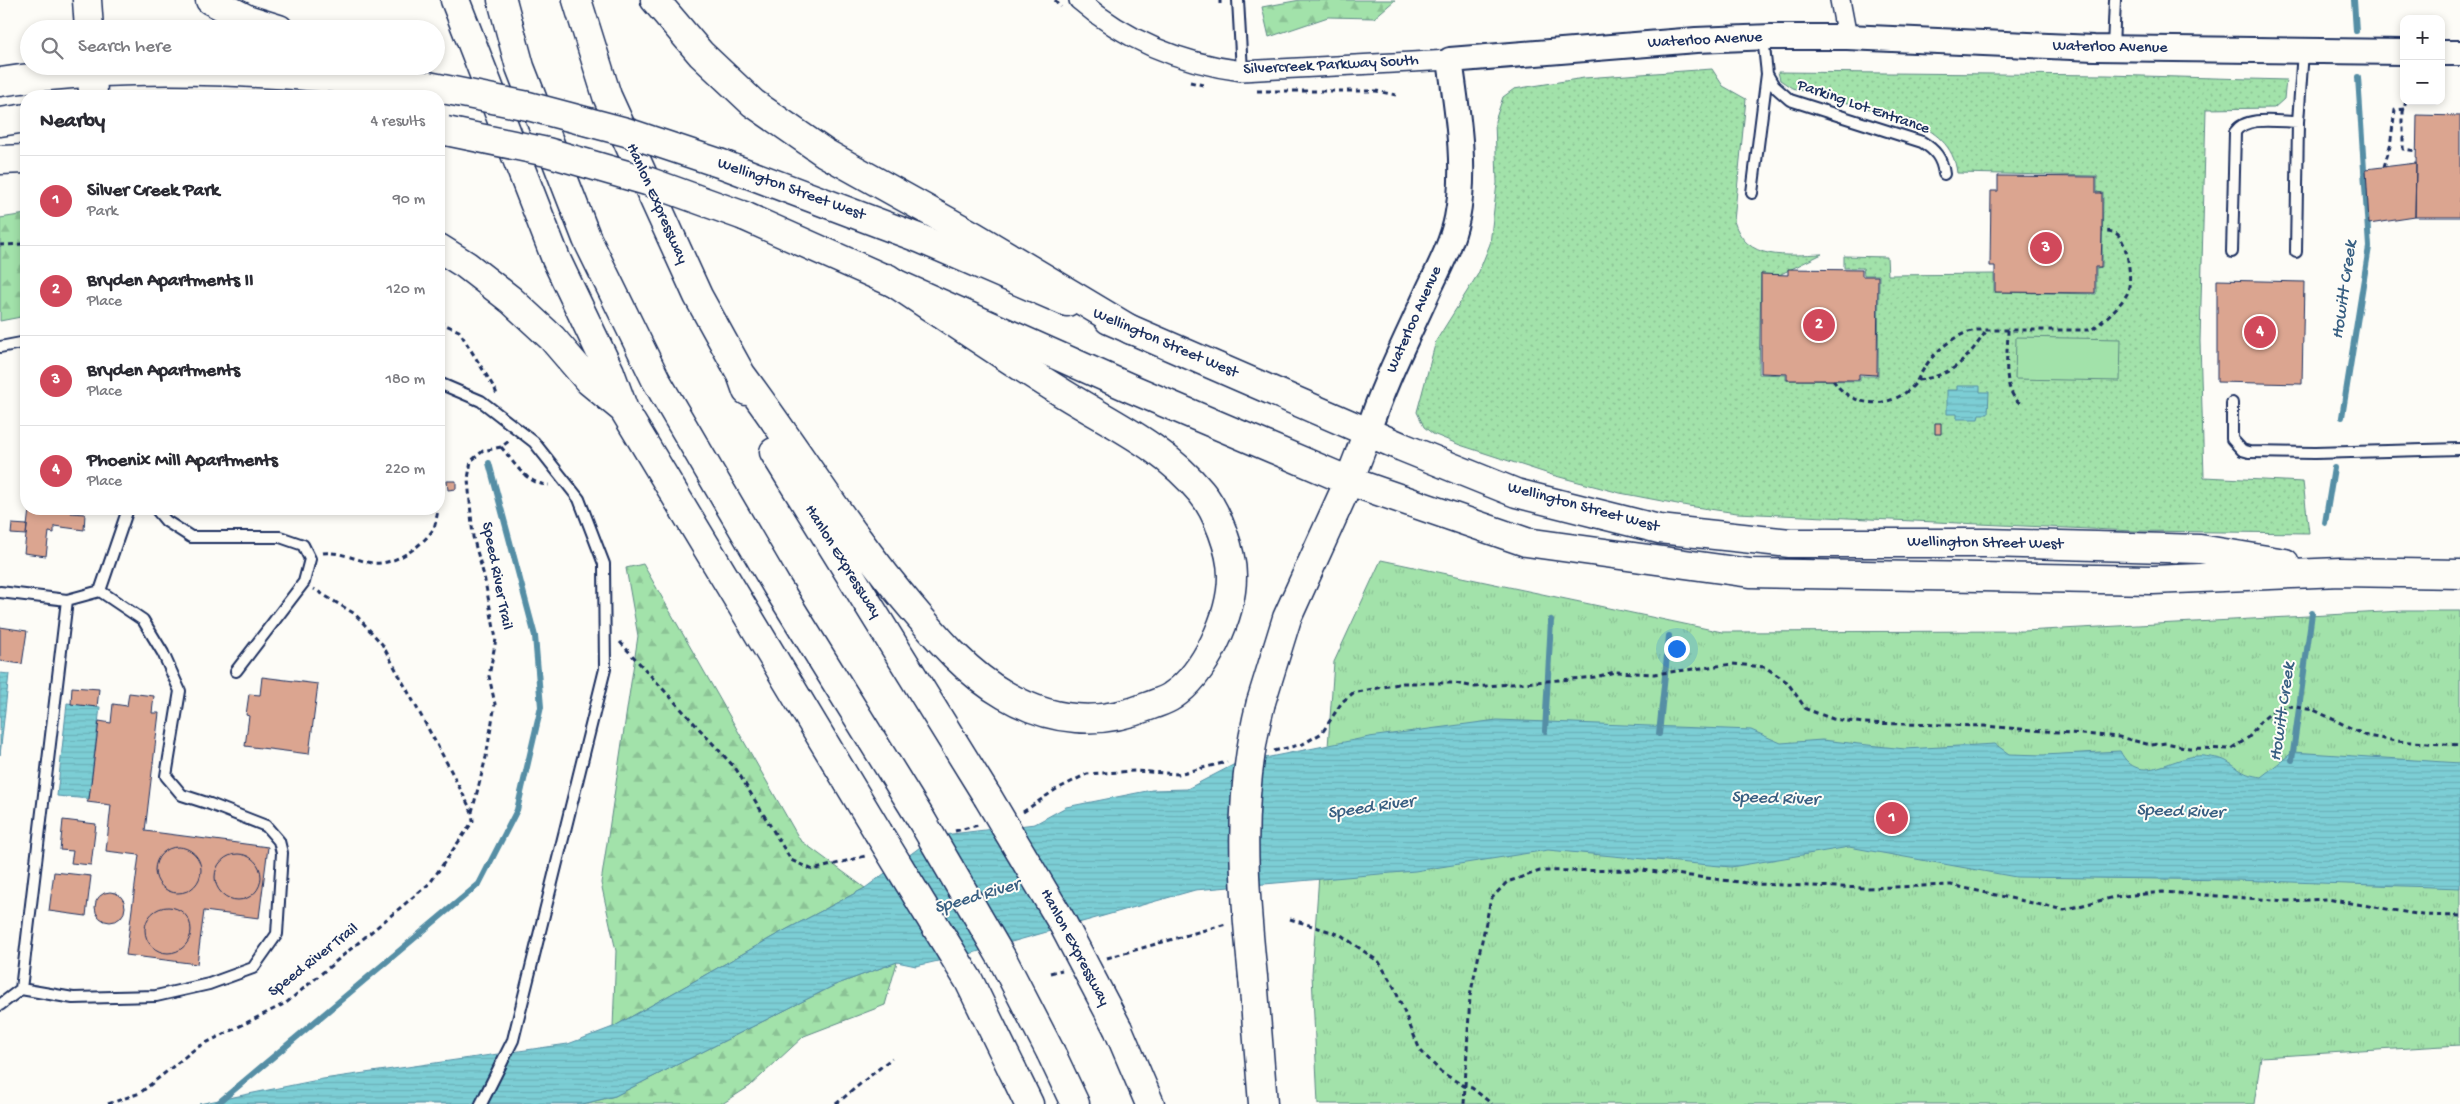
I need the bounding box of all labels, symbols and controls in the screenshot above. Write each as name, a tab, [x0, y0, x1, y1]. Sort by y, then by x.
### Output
map controls	[2400, 15, 2445, 105]
button: +	[2400, 15, 2445, 60]
search box	[20, 20, 445, 75]
street label: Waterloo Avenue	[1647, 28, 1764, 53]
icon: search	[38, 34, 66, 62]
text: Search here	[78, 36, 172, 59]
street label: Waterloo Avenue	[2052, 37, 2168, 59]
street label: Silvercreek Parkway South	[1243, 52, 1420, 80]
button: −	[2400, 60, 2445, 105]
street label: Parking Lot Entrance	[1793, 76, 1932, 140]
text: Nearby	[40, 110, 105, 135]
text: 4 results	[370, 113, 425, 132]
street label: Hanlon Expressway	[621, 141, 691, 267]
street label: Wellington Street West	[714, 154, 869, 226]
text: Silver Creek Park	[87, 180, 219, 203]
text: 1	[53, 191, 59, 210]
text: 90 m	[393, 191, 425, 210]
text: Park	[87, 203, 118, 222]
pin: 3	[2030, 229, 2062, 267]
water label: Howitt Creek	[2328, 237, 2363, 341]
street label: Waterloo Avenue	[1383, 263, 1447, 376]
text: Bryden Apartments II	[87, 270, 254, 293]
text: 2	[52, 281, 60, 300]
text: 120 m	[386, 281, 425, 300]
text: Place	[87, 293, 122, 312]
street label: Wellington Street West	[1089, 305, 1242, 384]
pin: 2	[1803, 306, 1835, 344]
pin: 4	[2244, 313, 2276, 351]
text: Bryden Apartments	[87, 360, 240, 383]
text: 3	[52, 371, 60, 390]
text: 180 m	[386, 371, 425, 390]
text: Place	[87, 383, 122, 402]
text: Phoenix Mill Apartments	[87, 450, 278, 473]
text: 4	[52, 461, 60, 480]
text: 220 m	[385, 461, 425, 480]
text: Place	[87, 473, 122, 492]
street label: Wellington Street West	[1505, 479, 1662, 538]
street label: Hanlon Expressway	[800, 502, 885, 622]
street label: Speed River Trail	[476, 521, 516, 631]
street label: Wellington Street West	[1907, 533, 2065, 555]
your location	[1664, 636, 1690, 662]
water label: Howitt Creek	[2266, 659, 2301, 763]
water label: Speed River	[1731, 787, 1823, 811]
water label: Speed River	[1326, 791, 1419, 824]
pin: 1	[1876, 799, 1908, 837]
water label: Speed River	[2136, 800, 2228, 824]
water label: Speed River	[932, 874, 1025, 919]
street label: Hanlon Expressway	[1035, 886, 1113, 1010]
street label: Speed River Trail	[265, 920, 363, 1002]

